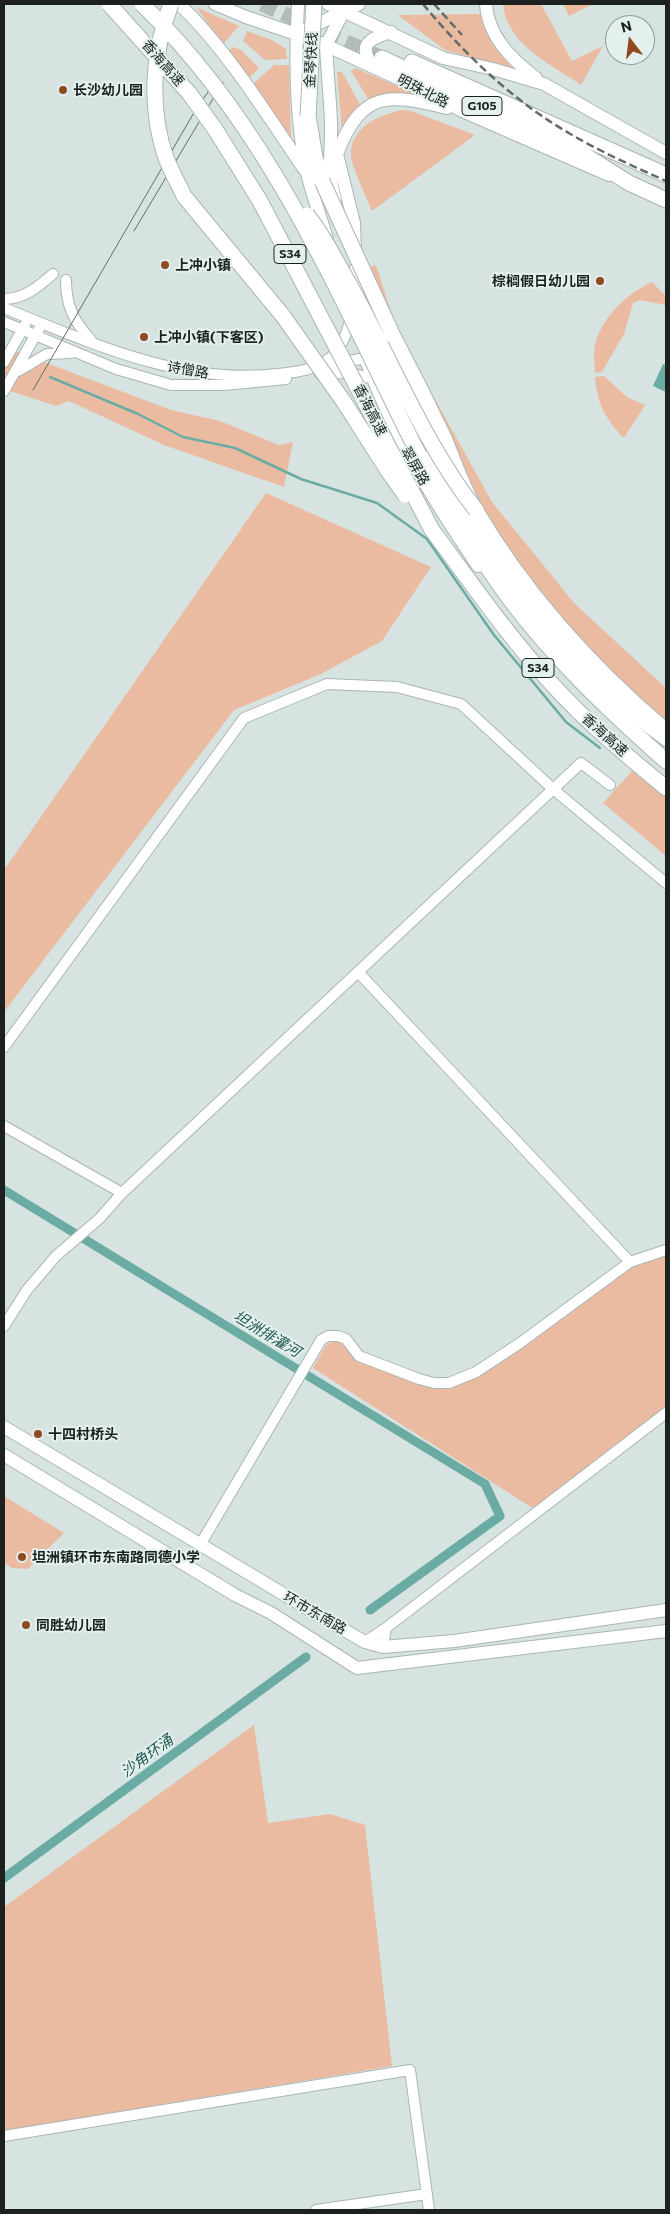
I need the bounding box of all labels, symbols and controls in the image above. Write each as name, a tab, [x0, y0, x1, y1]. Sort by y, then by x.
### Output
north arrow	[605, 15, 655, 65]
text: N	[619, 16, 634, 36]
street label: 金琴快线	[301, 32, 321, 88]
street label: 香海高速	[138, 36, 188, 90]
street label: 明珠北路	[394, 71, 452, 111]
place label: 长沙幼儿园	[73, 82, 143, 98]
marker: 长沙幼儿园	[57, 84, 69, 96]
road number: G105	[462, 96, 502, 115]
road number: S34	[274, 244, 306, 264]
place label: 上冲小镇	[175, 257, 231, 273]
marker: 上冲小镇	[159, 259, 171, 271]
place label: 棕榈假日幼儿园	[492, 273, 590, 289]
marker: 棕榈假日幼儿园	[594, 275, 606, 287]
place label: 上冲小镇(下客区)	[154, 329, 264, 345]
marker: 上冲小镇(下客区)	[138, 331, 150, 343]
street label: 诗僧路	[166, 358, 210, 382]
street label: 香海高速	[350, 381, 390, 439]
street label: 翠屏路	[397, 444, 433, 488]
road number: S34	[522, 658, 554, 678]
street label: 香海高速	[579, 710, 631, 760]
water label: 坦洲排灌河	[230, 1307, 304, 1361]
place label: 十四村桥头	[48, 1426, 118, 1442]
marker: 十四村桥头	[32, 1428, 44, 1440]
place label: 坦洲镇环市东南路同德小学	[32, 1549, 200, 1565]
marker: 坦洲镇环市东南路同德小学	[16, 1551, 28, 1563]
street label: 环市东南路	[280, 1588, 350, 1638]
place label: 同胜幼儿园	[36, 1617, 106, 1633]
marker: 同胜幼儿园	[20, 1619, 32, 1631]
water label: 沙角环涌	[117, 1731, 177, 1781]

